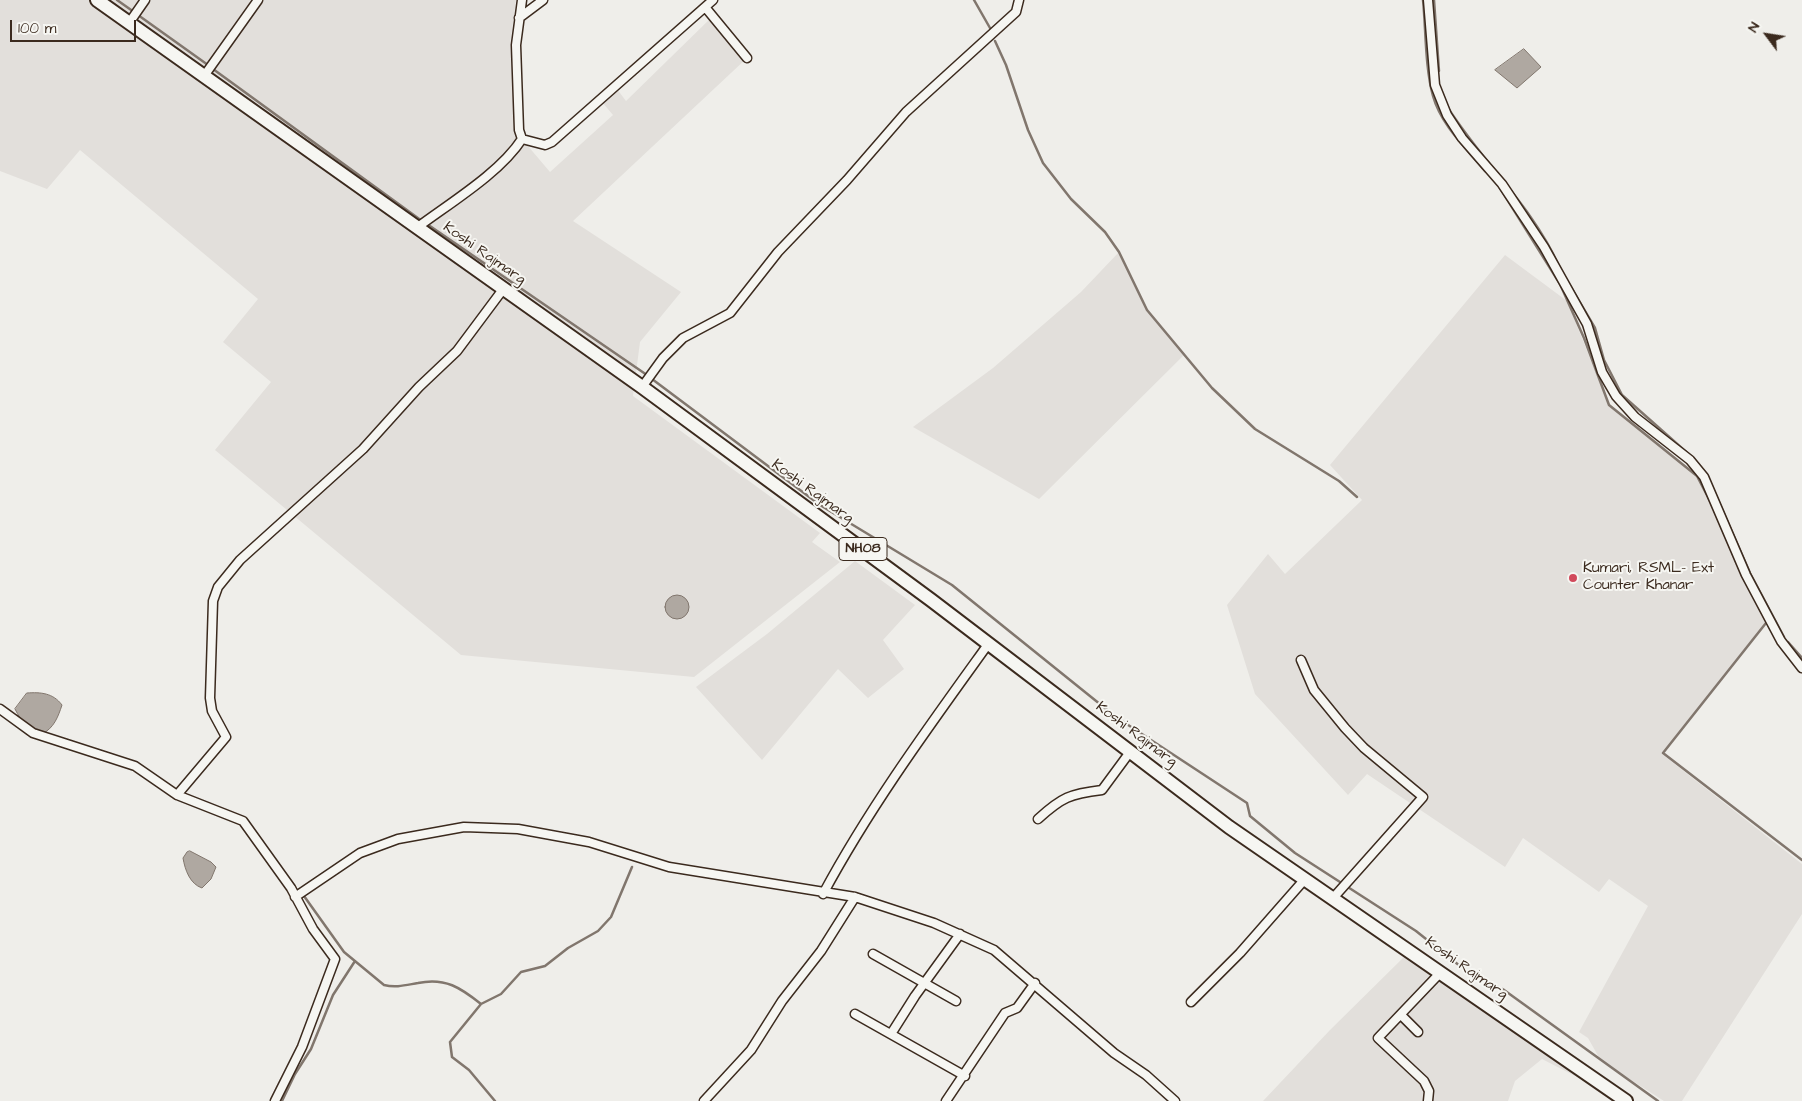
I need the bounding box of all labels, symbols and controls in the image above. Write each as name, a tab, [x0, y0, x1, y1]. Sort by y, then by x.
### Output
scale bar	[12, 10, 139, 42]
north arrow	[1742, 10, 1792, 60]
text: 100 m	[18, 18, 57, 39]
text: N	[1743, 18, 1765, 36]
street label: Koshi Rajmarg	[439, 219, 529, 289]
street label: Koshi Rajmarg	[767, 456, 857, 528]
road number: NH08	[839, 538, 887, 560]
place label: Kumari, RSML- Ext Counter Khanar	[1583, 560, 1714, 595]
marker: Kumari, RSML- Ext Counter Khanar	[1567, 572, 1579, 584]
street label: Koshi Rajmarg	[1092, 699, 1180, 771]
street label: Koshi Rajmarg	[1421, 934, 1511, 1004]

